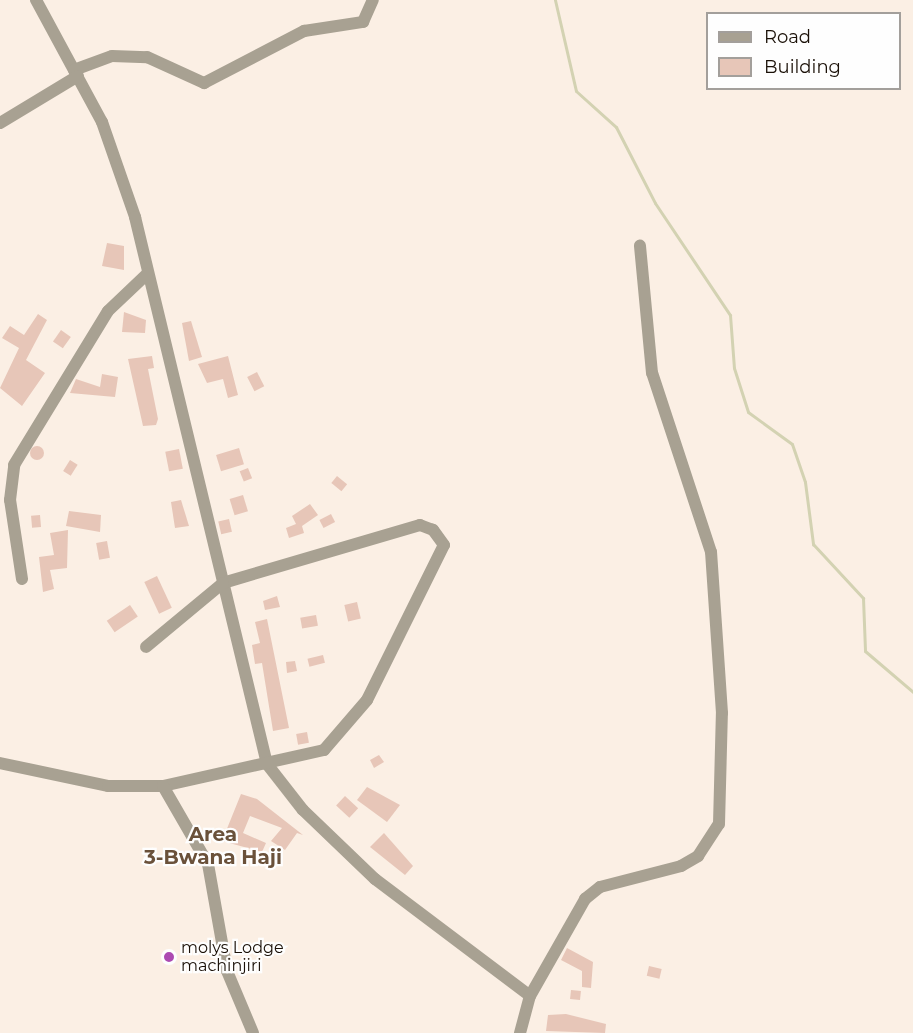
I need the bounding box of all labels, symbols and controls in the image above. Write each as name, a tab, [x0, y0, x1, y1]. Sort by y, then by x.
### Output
legend	[706, 12, 901, 90]
text: Road	[764, 26, 811, 48]
text: Building	[764, 56, 841, 78]
district label: Area 3-Bwana Haji	[144, 823, 282, 870]
place label: molys Lodge machinjiri	[181, 938, 284, 976]
marker: molys Lodge machinjiri	[162, 950, 176, 964]

